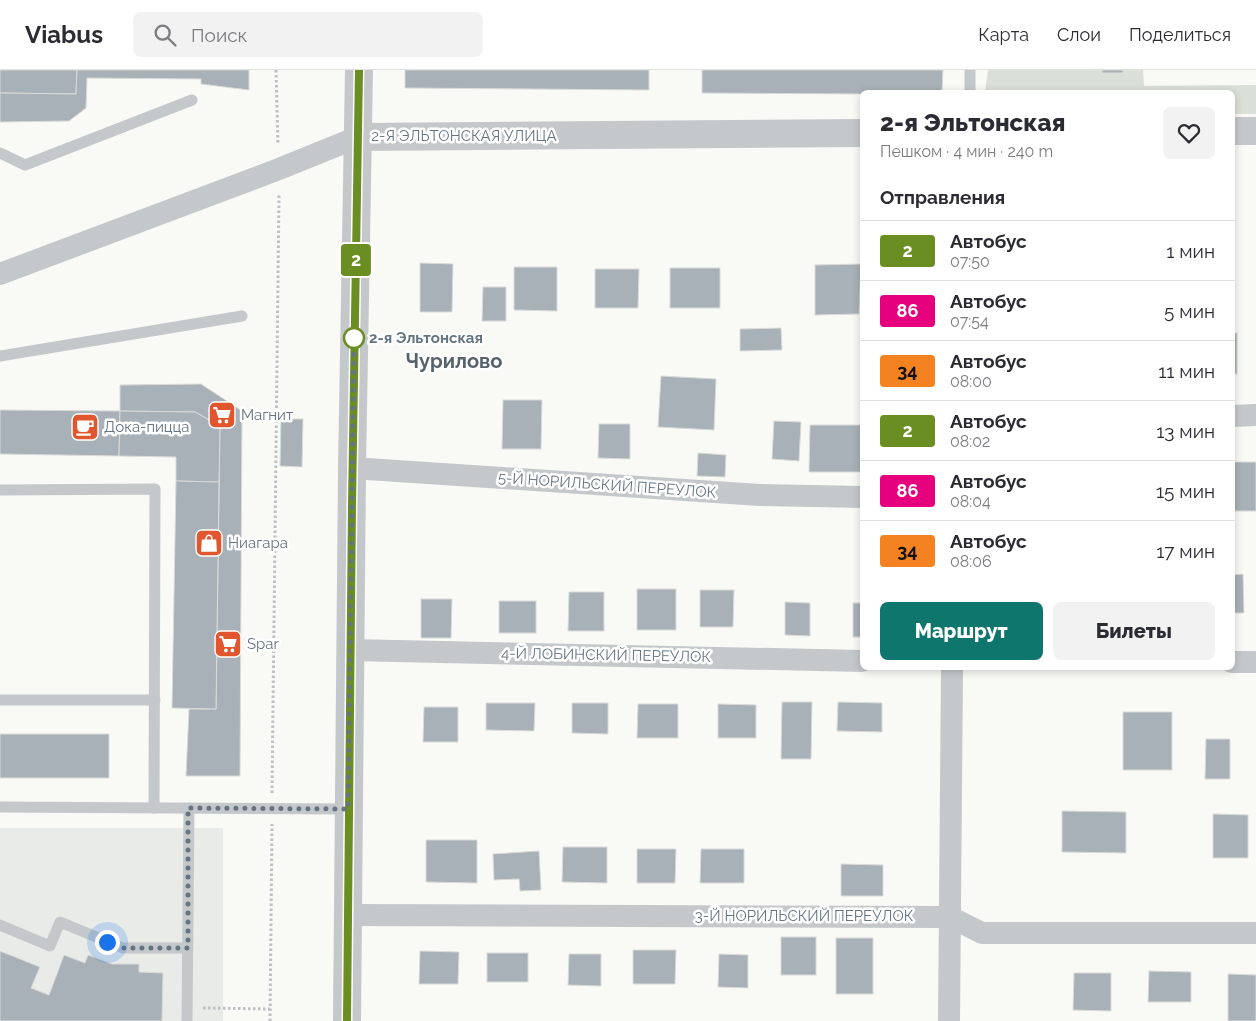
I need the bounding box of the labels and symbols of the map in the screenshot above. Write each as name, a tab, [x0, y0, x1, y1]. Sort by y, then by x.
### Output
street label: 2-Я ЭЛЬТОНСКАЯ УЛИЦА	[371, 127, 557, 145]
line badge: 2	[340, 244, 372, 276]
marker: 2-я Эльтонская	[343, 327, 365, 349]
place label: 2-я Эльтонская	[369, 329, 483, 347]
district label: Чурилово	[406, 349, 502, 373]
supermarket icon: Магнит	[207, 400, 237, 430]
place label: Магнит	[241, 406, 293, 424]
cafe icon: Дока-пицца	[70, 412, 100, 442]
place label: Дока-пицца	[104, 418, 189, 436]
street label: 5-Й НОРИЛЬСКИЙ ПЕРЕУЛОК	[497, 468, 717, 502]
shop icon: Ниагара	[194, 528, 224, 558]
place label: Ниагара	[228, 534, 288, 552]
supermarket icon: Spar	[213, 629, 243, 659]
place label: Spar	[247, 635, 280, 653]
street label: 4-Й ЛОБИНСКИЙ ПЕРЕУЛОК	[501, 644, 712, 666]
street label: 3-Й НОРИЛЬСКИЙ ПЕРЕУЛОК	[695, 907, 914, 925]
your location	[95, 930, 120, 955]

